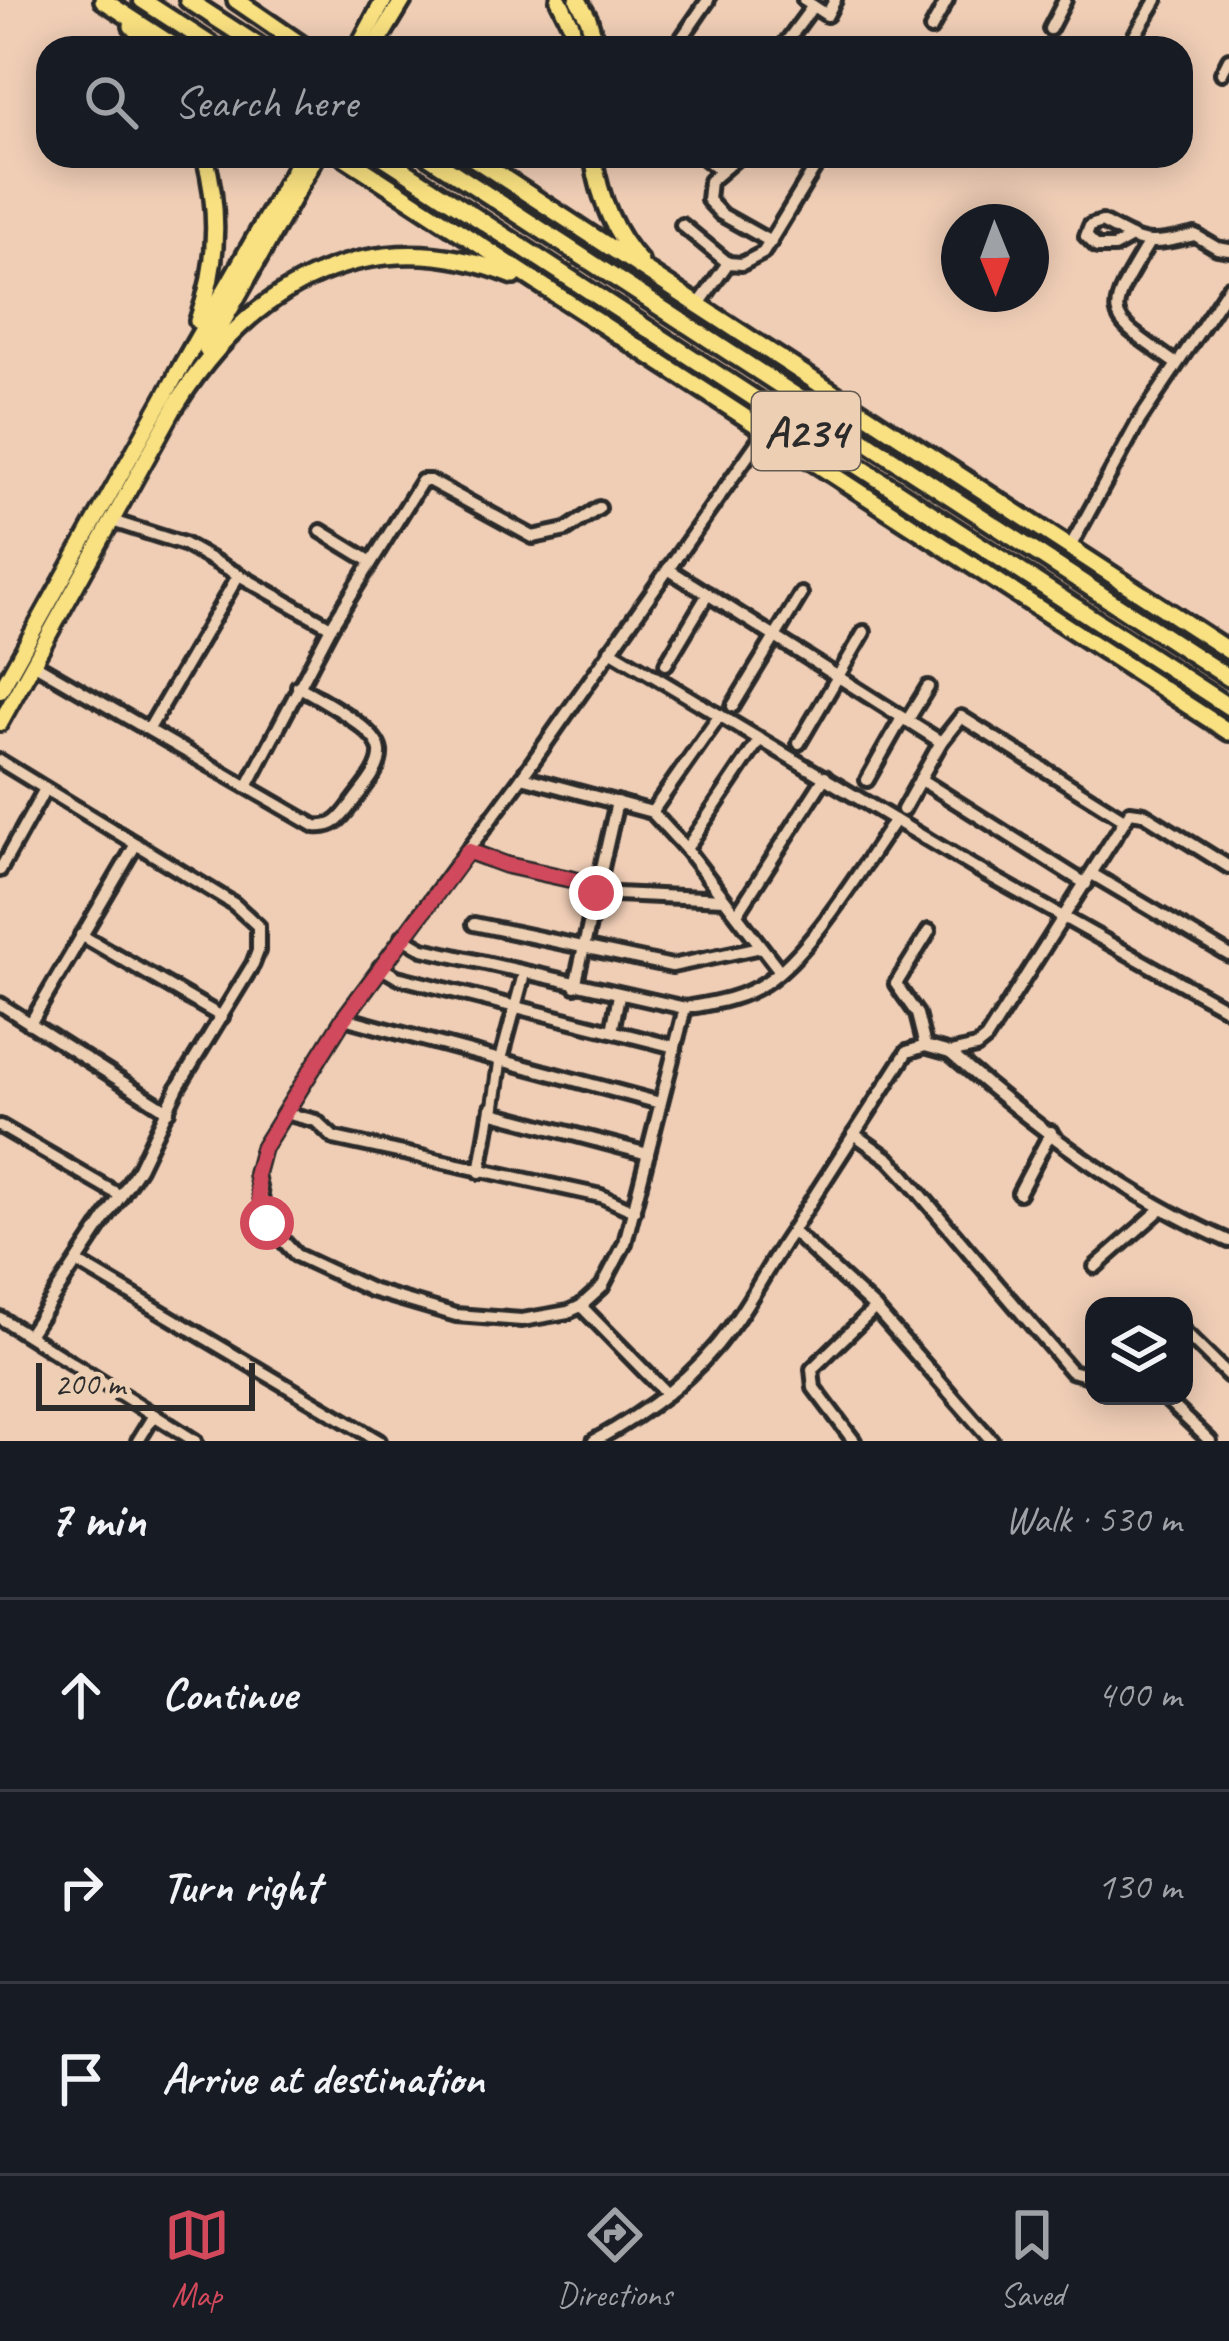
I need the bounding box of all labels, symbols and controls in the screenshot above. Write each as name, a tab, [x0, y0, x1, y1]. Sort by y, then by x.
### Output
search box	[36, 36, 1193, 168]
icon: search	[78, 69, 144, 135]
text: Search here	[174, 74, 357, 131]
north arrow	[941, 204, 1049, 312]
road number: A234	[752, 392, 860, 470]
route end	[569, 866, 623, 920]
route start	[240, 1196, 294, 1250]
map controls	[1085, 1297, 1193, 1405]
button: layers	[1085, 1297, 1193, 1405]
scale bar	[36, 1357, 255, 1410]
text: 200 m	[54, 1363, 125, 1405]
text: 7 min	[48, 1487, 146, 1551]
text: Walk · 530 m	[1005, 1495, 1181, 1544]
icon: ahead	[48, 1662, 114, 1728]
text: Continue	[162, 1666, 296, 1723]
text: 400 m	[1097, 1670, 1181, 1719]
icon: right	[48, 1854, 114, 1920]
text: Turn right	[162, 1858, 320, 1915]
text: 130 m	[1097, 1862, 1181, 1911]
icon: arrive	[48, 2046, 114, 2112]
text: Arrive at destination	[162, 2050, 484, 2107]
tab: Map	[164, 2202, 230, 2316]
tab: Directions	[557, 2202, 672, 2316]
tab: Saved	[999, 2202, 1065, 2316]

